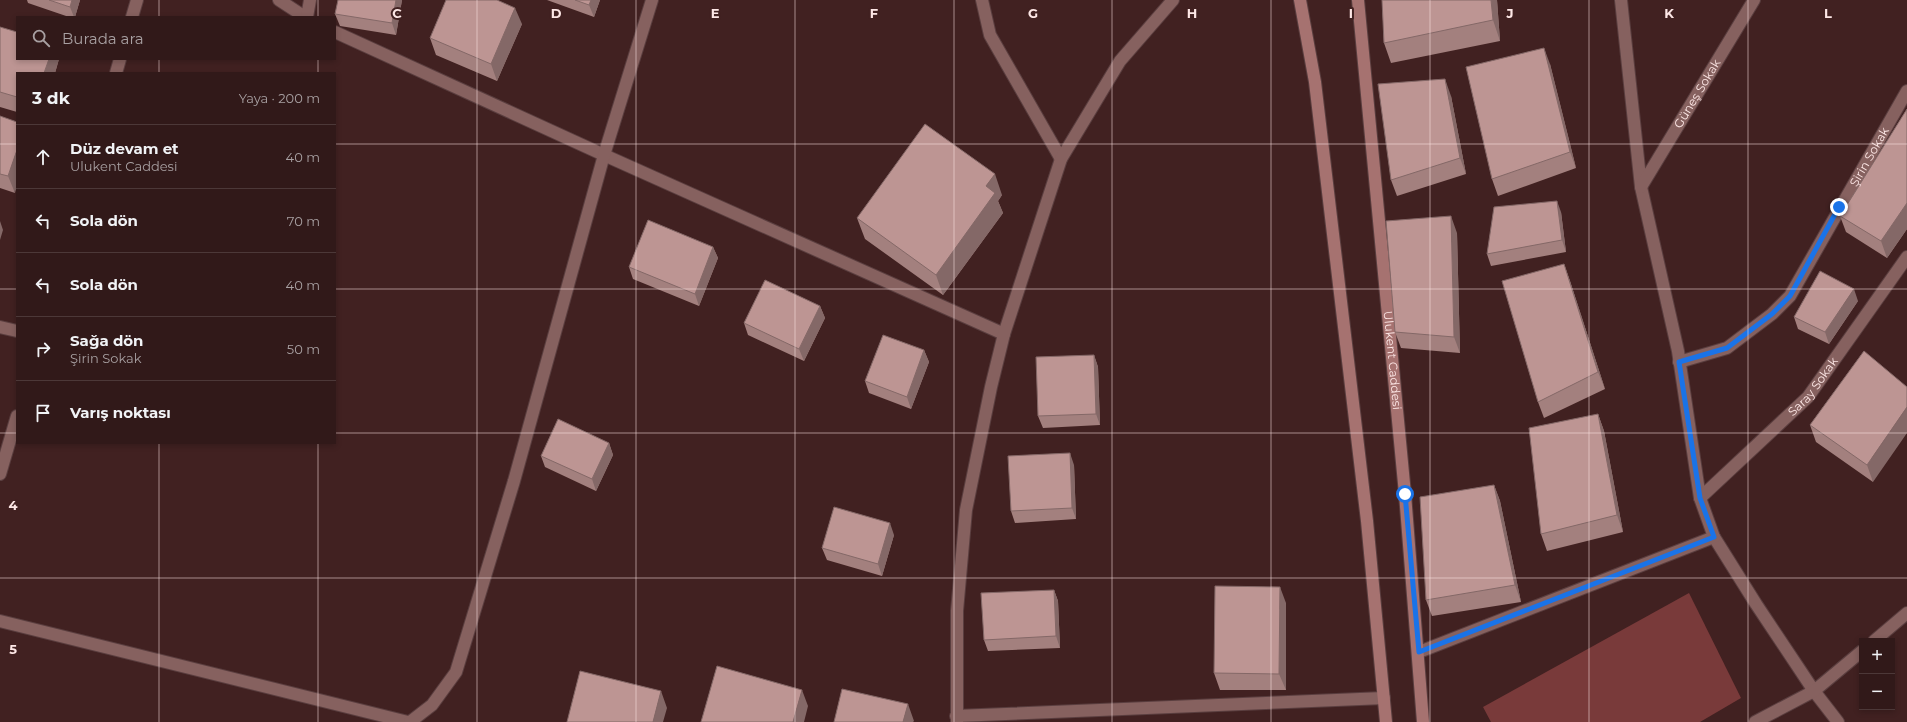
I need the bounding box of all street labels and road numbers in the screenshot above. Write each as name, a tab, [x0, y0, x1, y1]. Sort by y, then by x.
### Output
street label: Güneş Sokak	[1670, 55, 1724, 131]
street label: Şirin Sokak	[1846, 124, 1892, 189]
street label: Ulukent Caddesi	[1381, 310, 1405, 410]
street label: Saray Sokak	[1785, 353, 1841, 419]

